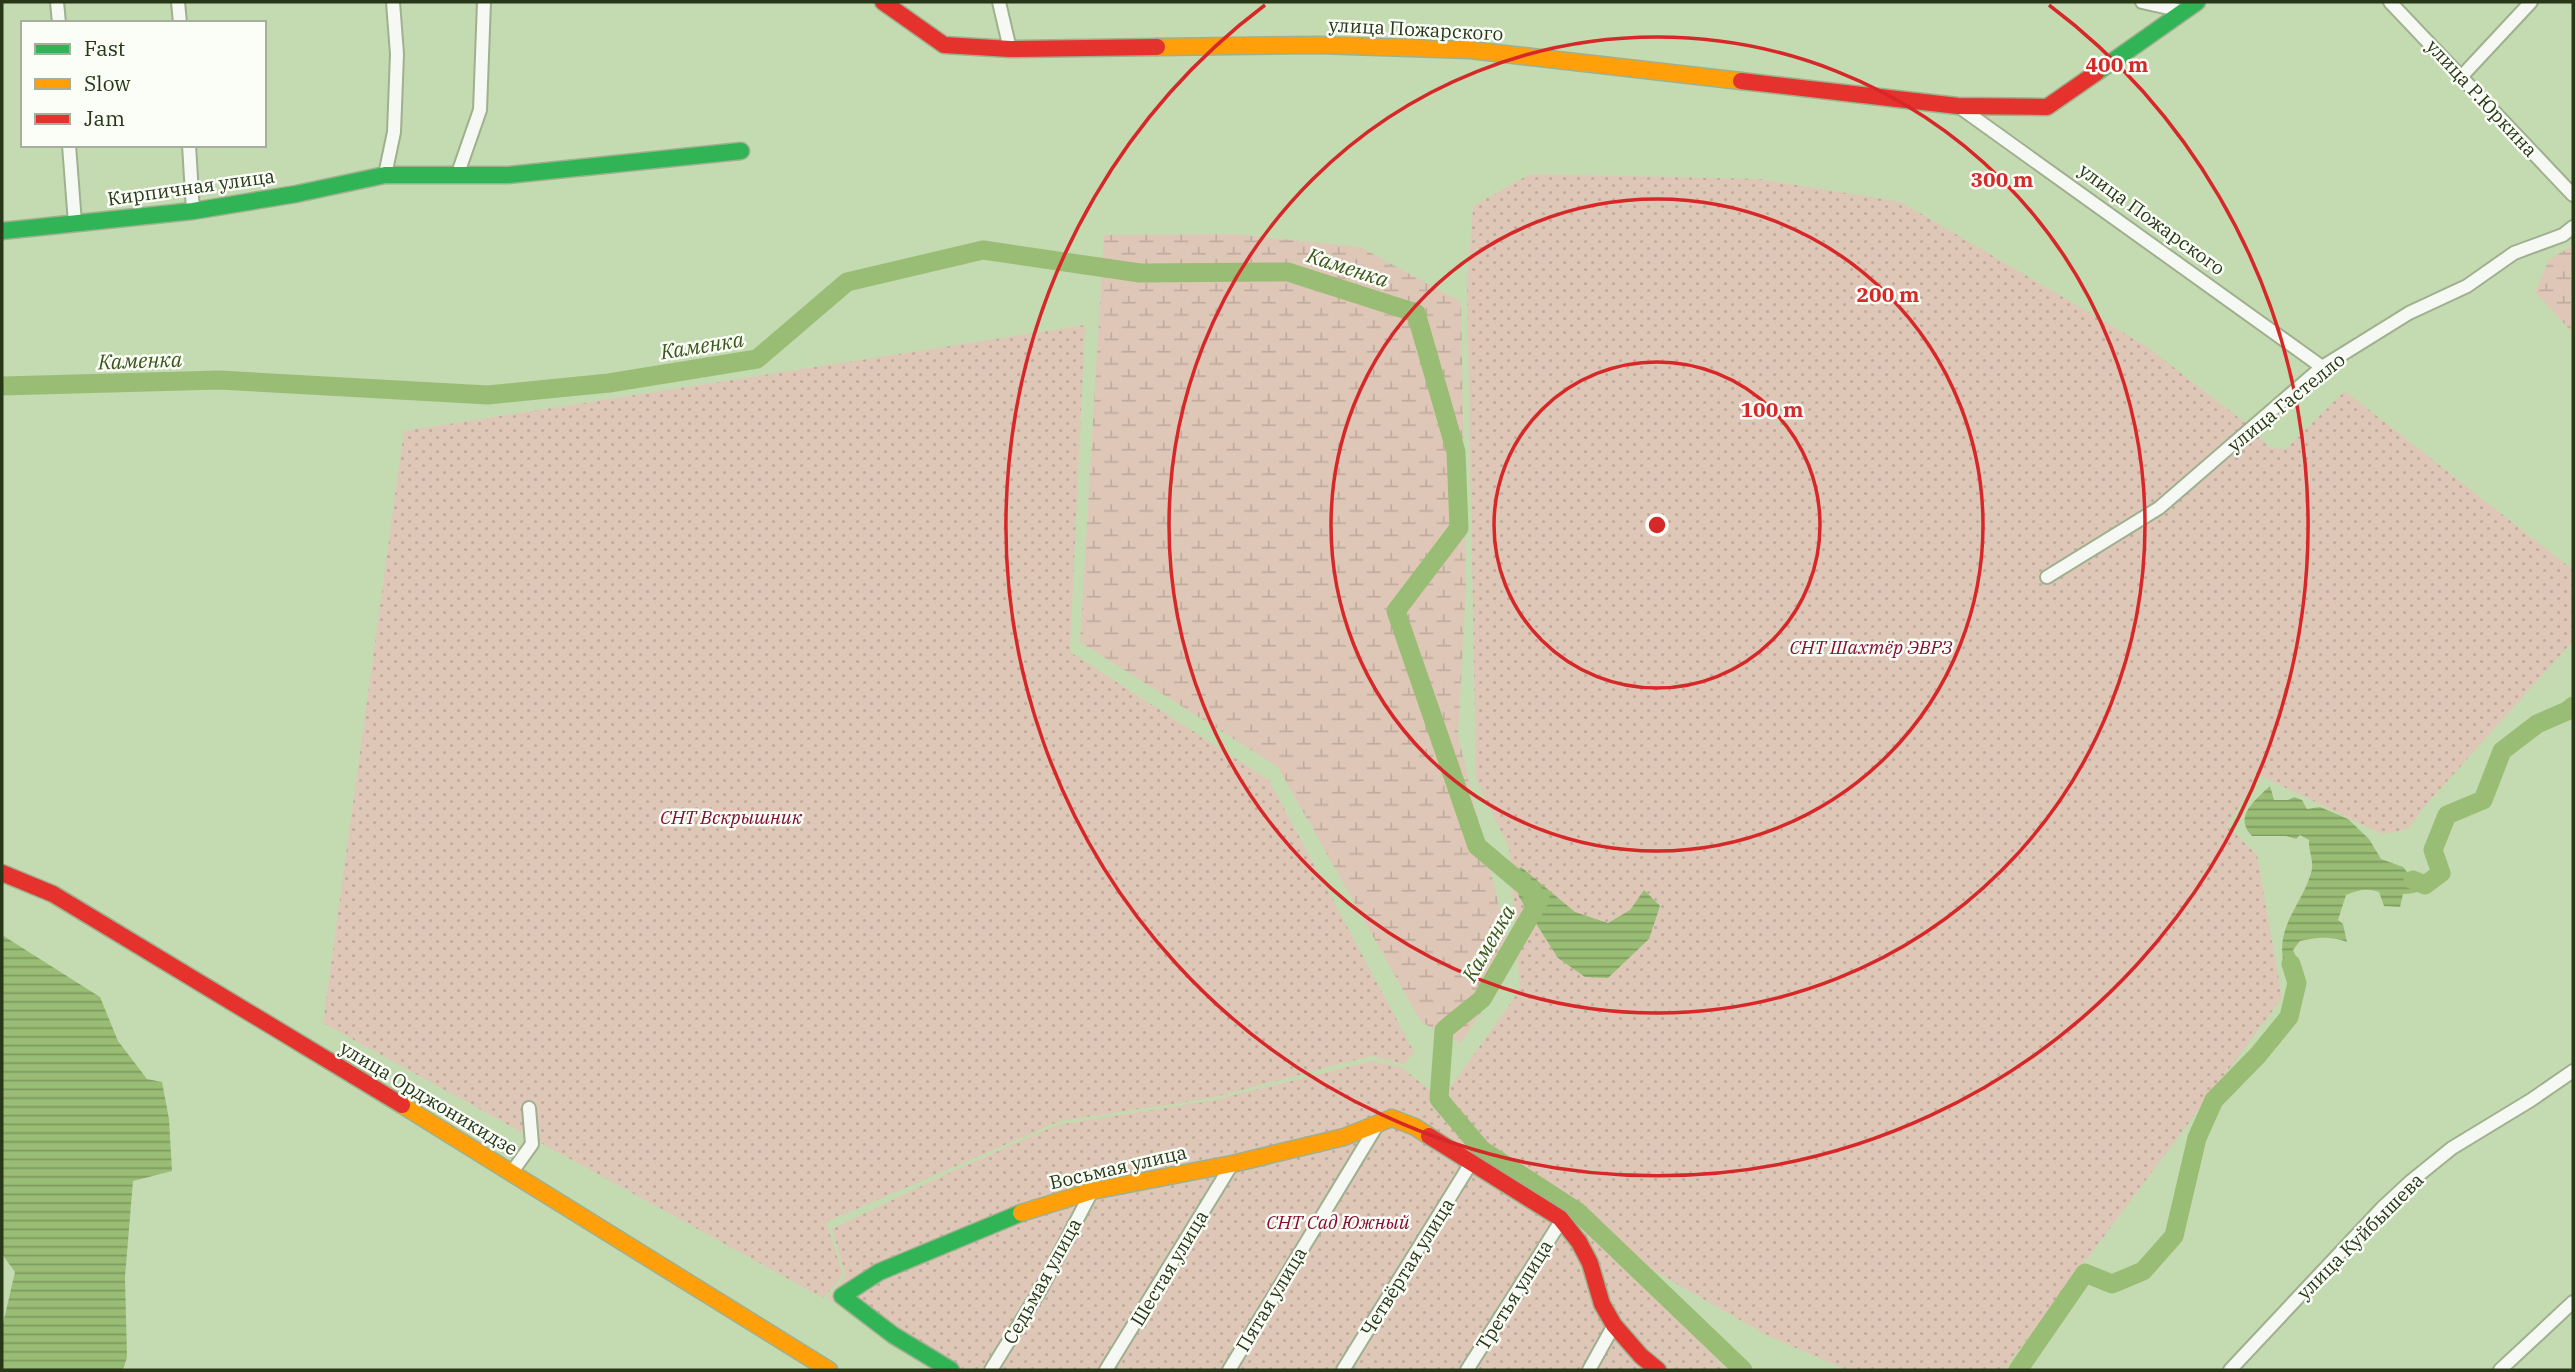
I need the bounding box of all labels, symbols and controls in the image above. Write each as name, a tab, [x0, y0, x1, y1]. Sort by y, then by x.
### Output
street label: улица Пожарского	[1328, 12, 1504, 46]
legend	[21, 21, 266, 147]
text: Fast	[84, 34, 125, 62]
street label: улица Р.Юркина	[2421, 34, 2543, 162]
text: 400 m	[2085, 50, 2149, 78]
text: Slow	[84, 69, 131, 97]
text: Jam	[84, 104, 125, 132]
street label: улица Пожарского	[2074, 158, 2230, 280]
street label: Кирпичная улица	[106, 163, 276, 211]
text: 300 m	[1970, 165, 2034, 193]
water label: Каменка	[1303, 240, 1393, 293]
text: 200 m	[1856, 280, 1920, 308]
water label: Каменка	[657, 324, 746, 366]
water label: Каменка	[96, 345, 183, 375]
street label: улица Гастелло	[2222, 347, 2350, 457]
text: 100 m	[1740, 395, 1804, 423]
centre of rings	[1645, 513, 1669, 537]
park label: СНТ Шахтёр ЭВРЗ	[1790, 635, 1953, 659]
park label: СНТ Вскрышник	[660, 805, 803, 829]
water label: Каменка	[1454, 899, 1521, 987]
street label: улица Орджоникидзе	[336, 1035, 522, 1161]
street label: Восьмая улица	[1047, 1140, 1189, 1194]
street label: улица Куйбышева	[2292, 1168, 2428, 1304]
street label: Четвёртая улица	[1355, 1193, 1459, 1341]
street label: Шестая улица	[1125, 1206, 1213, 1330]
park label: СНТ Сад Южный	[1266, 1210, 1410, 1234]
street label: Седьмая улица	[997, 1214, 1087, 1348]
street label: Третья улица	[1470, 1235, 1558, 1355]
street label: Пятая улица	[1230, 1242, 1312, 1356]

